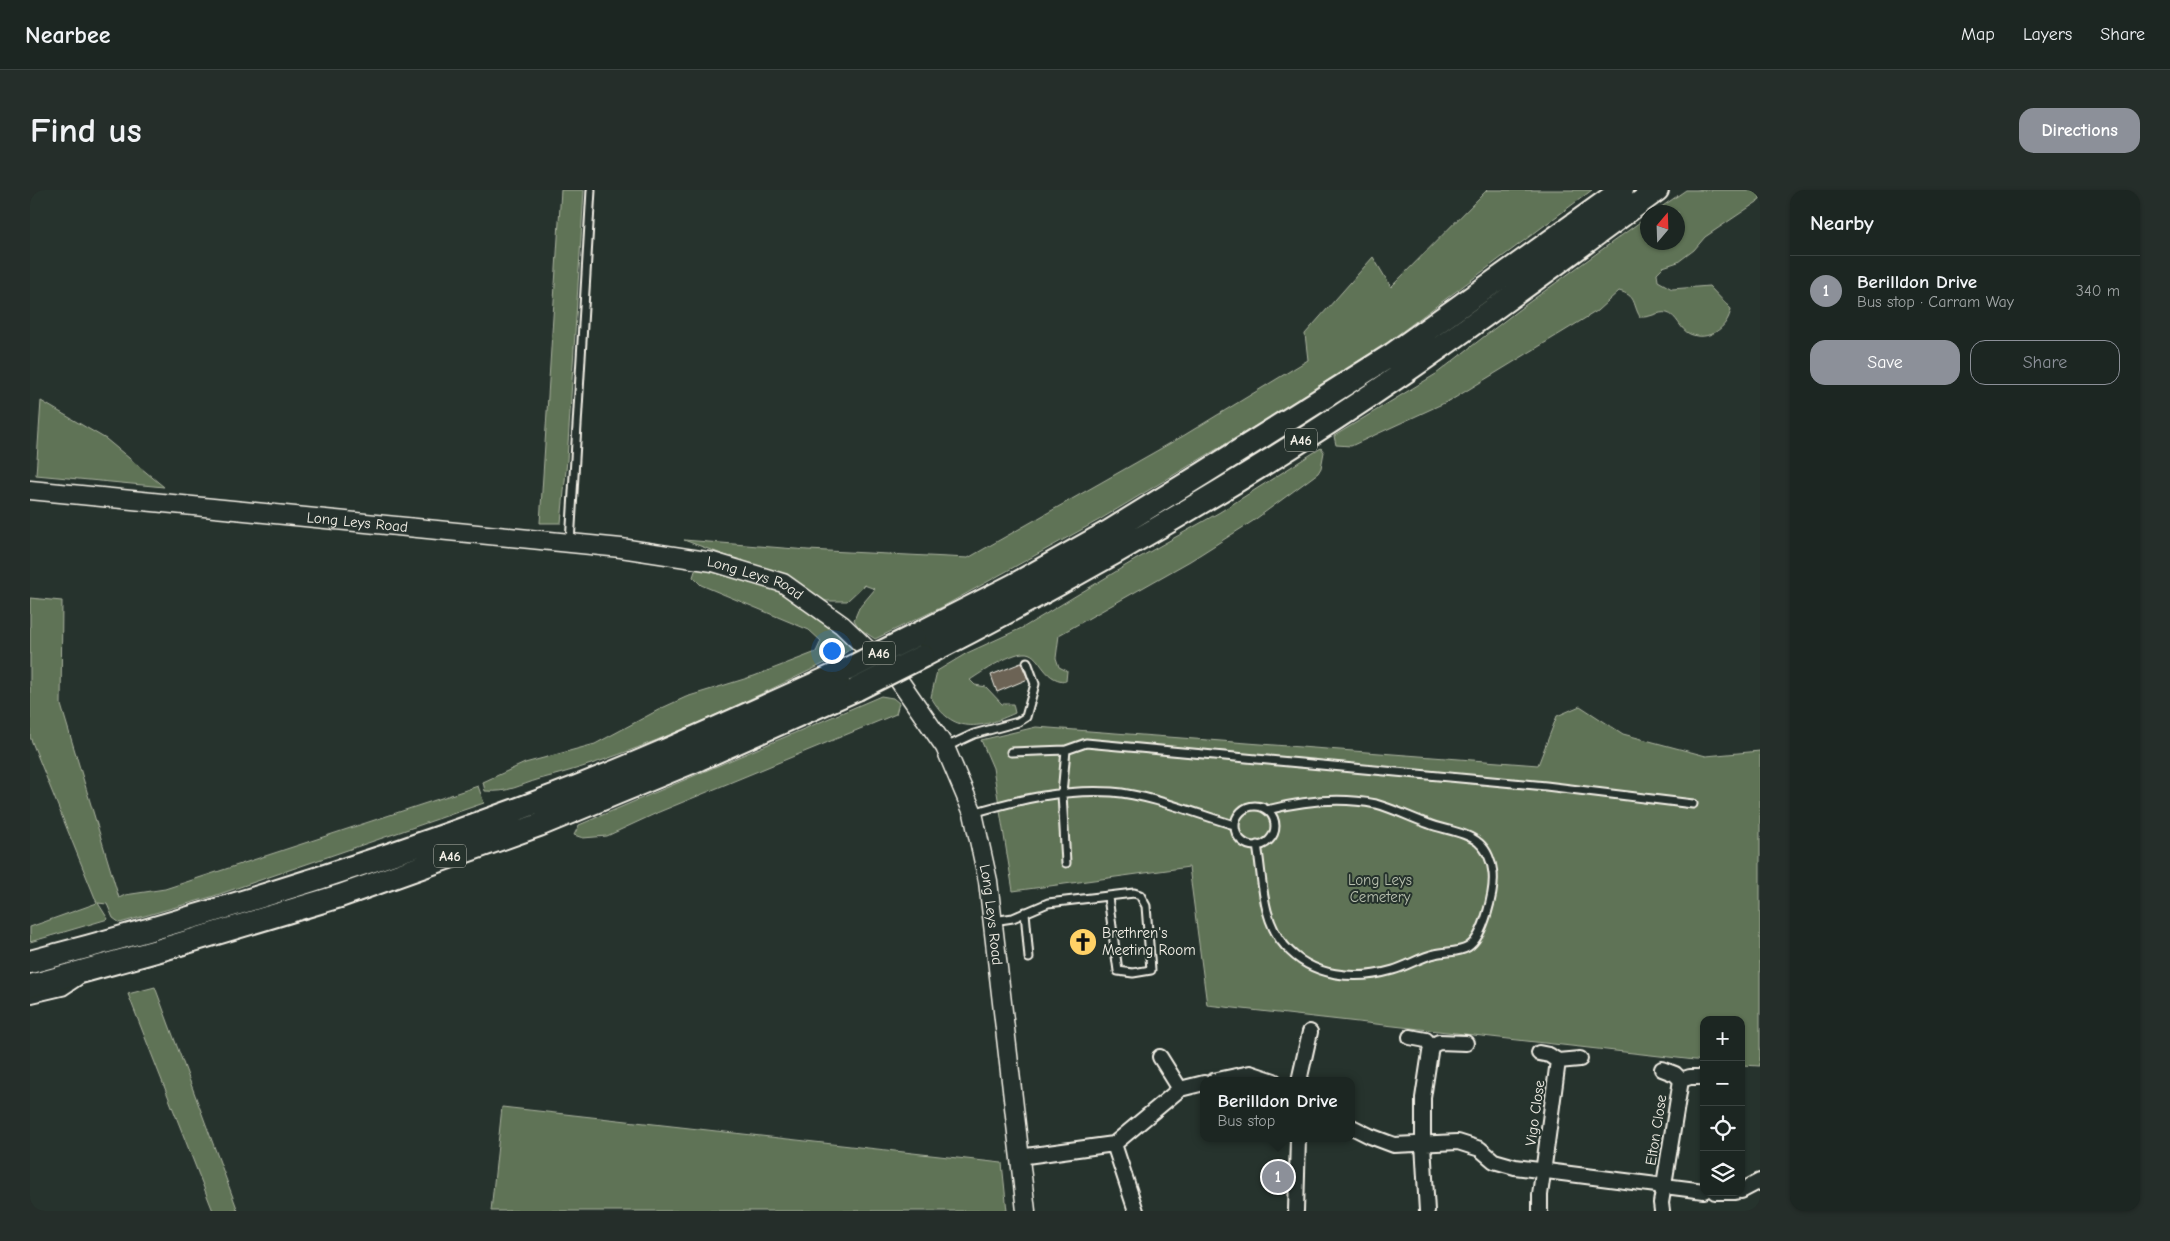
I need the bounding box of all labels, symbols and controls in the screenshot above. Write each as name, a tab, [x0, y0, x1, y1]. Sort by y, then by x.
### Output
text: Nearbee	[25, 21, 110, 49]
text: Map	[1961, 24, 1995, 45]
text: Layers	[2023, 24, 2072, 45]
text: Share	[2100, 24, 2145, 45]
button: Directions	[2019, 108, 2140, 153]
text: Find us	[30, 110, 142, 151]
north arrow	[1640, 205, 1685, 250]
text: Nearby	[1810, 211, 1874, 235]
text: Berilldon Drive	[1857, 271, 1977, 293]
text: 1	[1823, 282, 1829, 300]
text: 340 m	[2076, 282, 2120, 300]
text: Bus stop · Carram Way	[1857, 293, 2014, 311]
button: Save	[1810, 340, 1960, 385]
button: Share	[1970, 340, 2120, 385]
road number: A46	[1285, 428, 1317, 452]
street label: Long Leys Road	[306, 508, 409, 536]
street label: Long Leys Road	[706, 552, 807, 604]
your location	[819, 638, 845, 664]
road number: A46	[863, 642, 895, 664]
road number: A46	[434, 844, 466, 868]
street label: Long Leys Road	[976, 862, 1007, 966]
park label: Long Leys Cemetery	[1348, 871, 1412, 906]
place label: Brethren's Meeting Room	[1102, 924, 1196, 959]
church icon: Brethren's Meeting Room	[1068, 927, 1098, 957]
map controls	[1700, 1016, 1745, 1196]
button: +	[1700, 1016, 1745, 1061]
button: −	[1700, 1061, 1745, 1106]
popup	[1200, 1077, 1355, 1142]
street label: Vigo Close	[1521, 1078, 1549, 1147]
text: Berilldon Drive	[1217, 1090, 1338, 1112]
street label: Elton Close	[1642, 1093, 1671, 1167]
button: locate	[1700, 1106, 1745, 1151]
text: Bus stop	[1217, 1112, 1275, 1130]
button: layers	[1700, 1151, 1745, 1196]
pin: 1	[1262, 1158, 1294, 1196]

